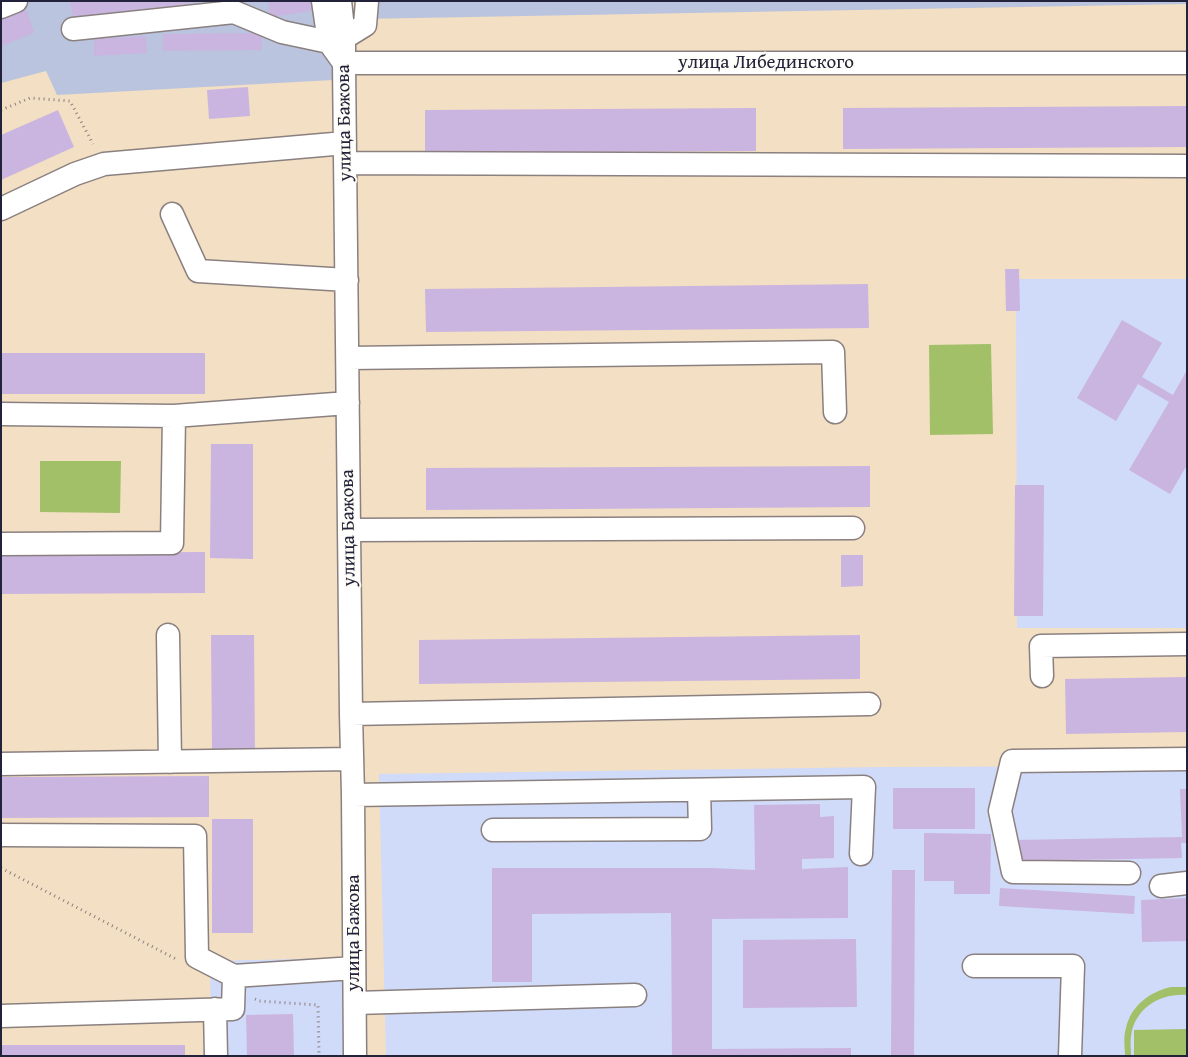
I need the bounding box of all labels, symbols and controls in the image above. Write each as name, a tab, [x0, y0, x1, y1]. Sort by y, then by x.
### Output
street label: улица Либединского	[678, 52, 854, 74]
street label: улица Бажова	[333, 64, 357, 182]
street label: улица Бажова	[337, 469, 361, 587]
street label: улица Бажова	[343, 874, 365, 992]

